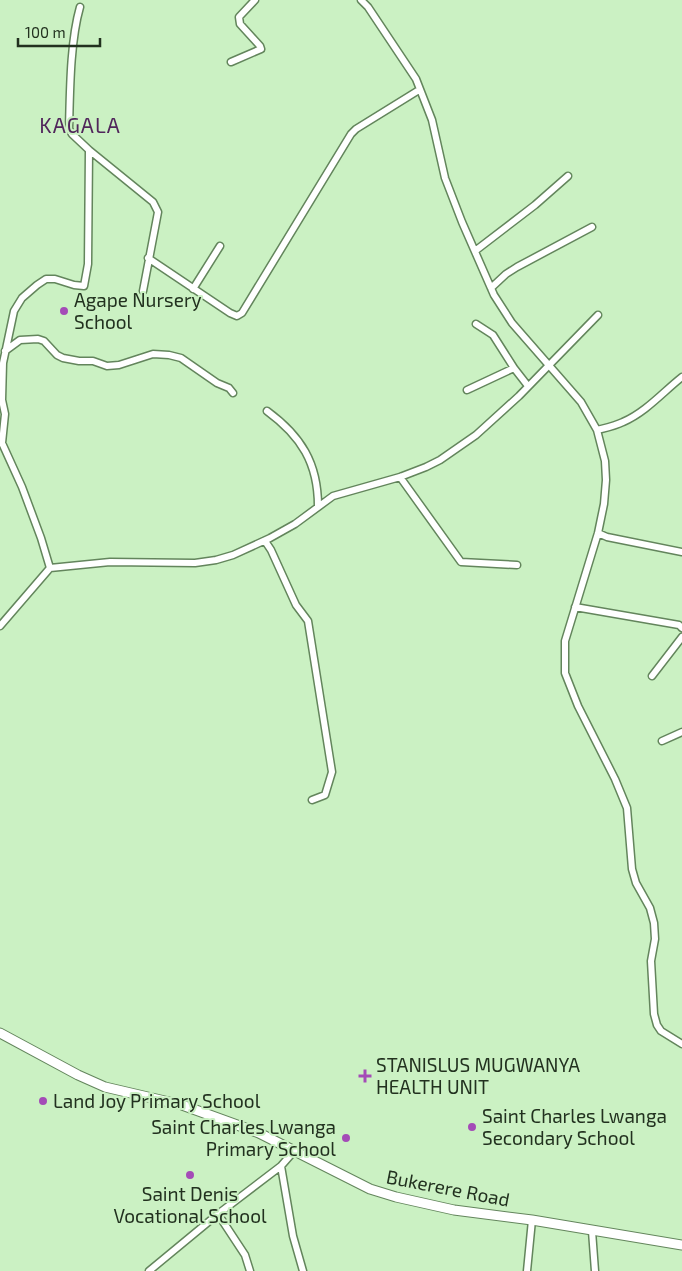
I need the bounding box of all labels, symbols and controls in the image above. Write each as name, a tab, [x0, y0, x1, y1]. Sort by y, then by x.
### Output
scale bar	[18, 15, 100, 47]
text: 100 m	[25, 23, 66, 41]
district label: KAGALA	[39, 112, 121, 137]
place label: Agape Nursery School	[74, 288, 202, 333]
marker: Agape Nursery School	[58, 305, 70, 317]
place label: STANISLUS MUGWANYA HEALTH UNIT	[376, 1053, 580, 1098]
marker: STANISLUS MUGWANYA HEALTH UNIT	[358, 1069, 372, 1083]
place label: Land Joy Primary School	[53, 1089, 261, 1112]
marker: Land Joy Primary School	[37, 1095, 49, 1107]
place label: Saint Charles Lwanga Secondary School	[482, 1104, 667, 1149]
place label: Saint Charles Lwanga Primary School	[151, 1115, 336, 1160]
marker: Saint Charles Lwanga Secondary School	[466, 1121, 478, 1133]
marker: Saint Charles Lwanga Primary School	[340, 1132, 352, 1144]
street label: Bukerere Road	[384, 1164, 512, 1211]
marker: Saint Denis Vocational School	[184, 1169, 196, 1181]
place label: Saint Denis Vocational School	[113, 1182, 267, 1227]

